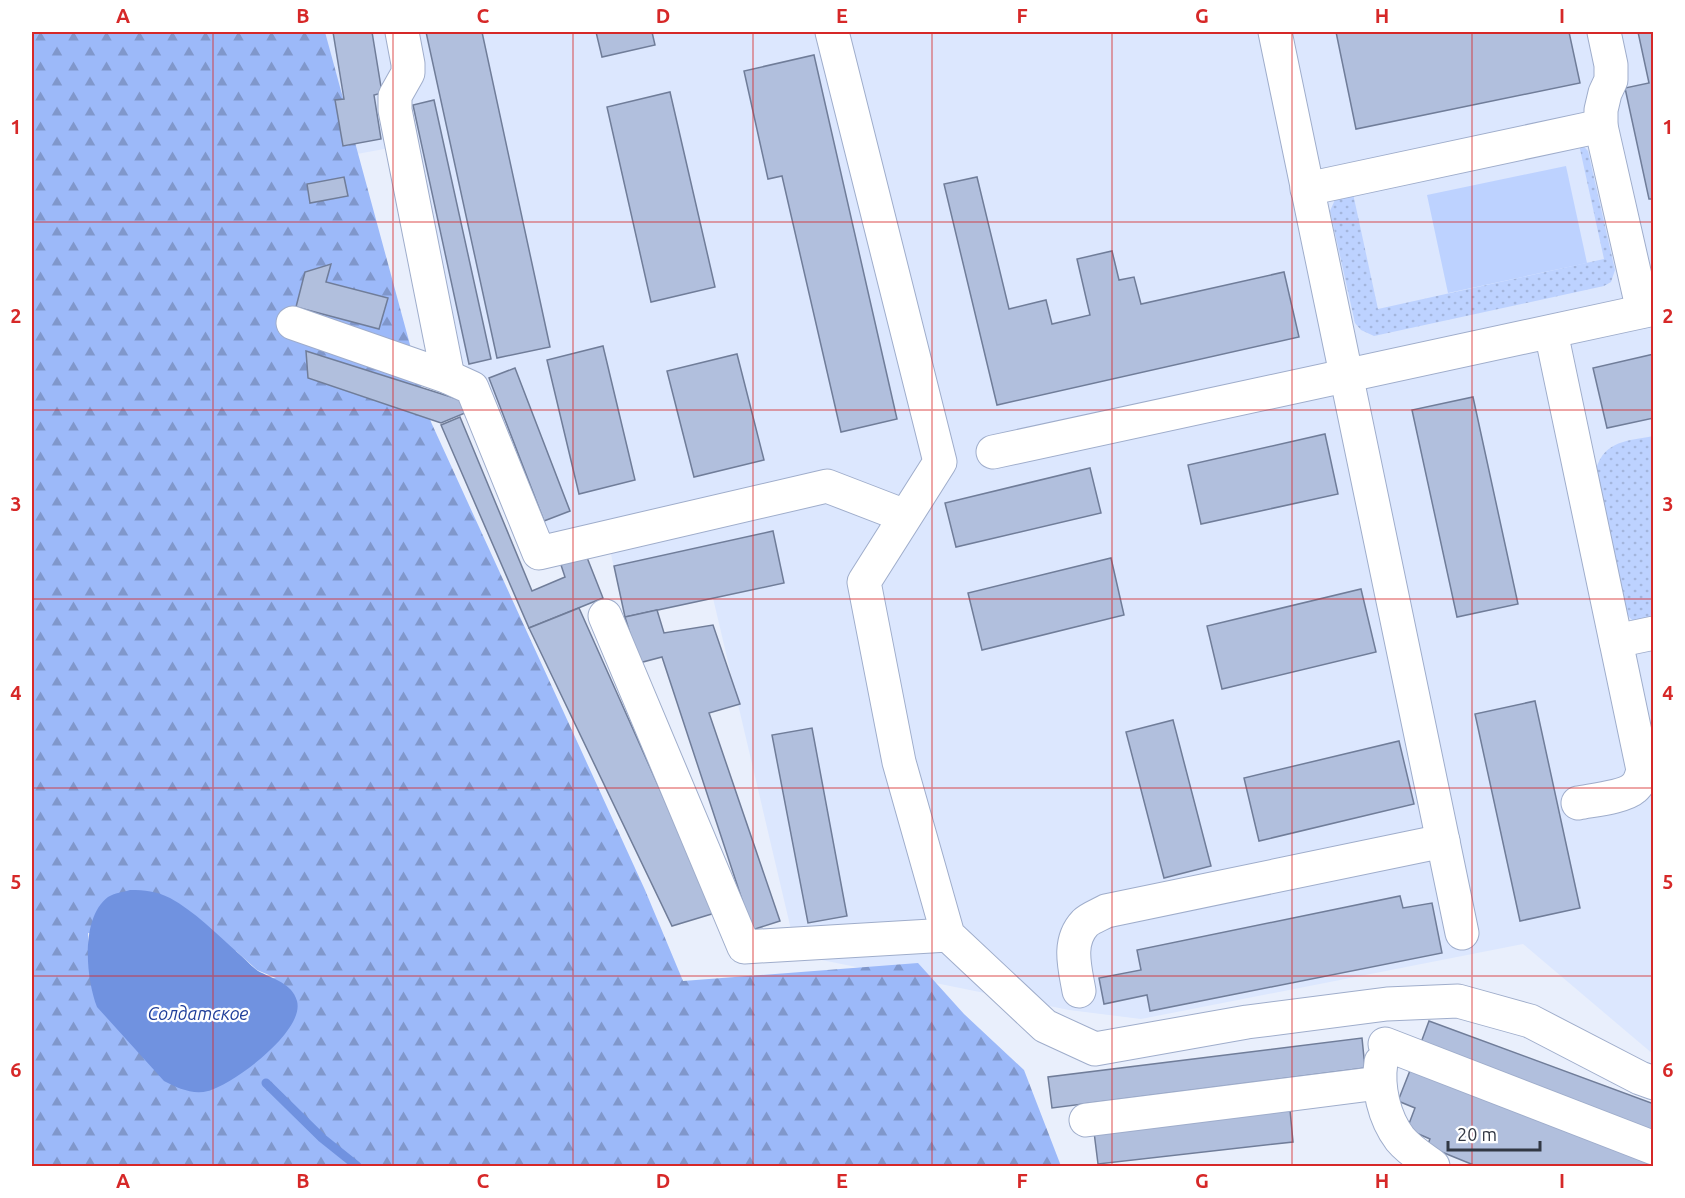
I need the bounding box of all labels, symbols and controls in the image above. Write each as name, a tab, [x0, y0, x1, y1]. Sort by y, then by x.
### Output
text: A	[116, 4, 130, 27]
text: B	[296, 4, 310, 27]
text: C	[477, 4, 490, 27]
text: D	[656, 4, 670, 27]
text: E	[836, 4, 848, 27]
text: F	[1016, 4, 1028, 27]
text: G	[1195, 4, 1209, 27]
text: H	[1375, 4, 1389, 27]
text: I	[1559, 4, 1565, 27]
text: 1	[10, 115, 22, 138]
text: 1	[1662, 115, 1674, 138]
text: 2	[10, 304, 22, 327]
text: 2	[1662, 304, 1674, 327]
text: 3	[10, 492, 22, 515]
text: 3	[1662, 492, 1674, 515]
text: 4	[10, 681, 22, 704]
text: 4	[1662, 681, 1674, 704]
text: 5	[10, 870, 22, 893]
text: 5	[1662, 870, 1674, 893]
water label: Солдатское	[148, 1003, 248, 1023]
text: 6	[10, 1058, 22, 1081]
text: 6	[1662, 1058, 1674, 1081]
scale bar	[1448, 1114, 1540, 1152]
text: 20 m	[1457, 1124, 1497, 1144]
text: A	[116, 1169, 130, 1192]
text: B	[296, 1169, 310, 1192]
text: C	[477, 1169, 490, 1192]
text: D	[656, 1169, 670, 1192]
text: E	[836, 1169, 848, 1192]
text: F	[1016, 1169, 1028, 1192]
text: G	[1195, 1169, 1209, 1192]
text: H	[1375, 1169, 1389, 1192]
text: I	[1559, 1169, 1565, 1192]

